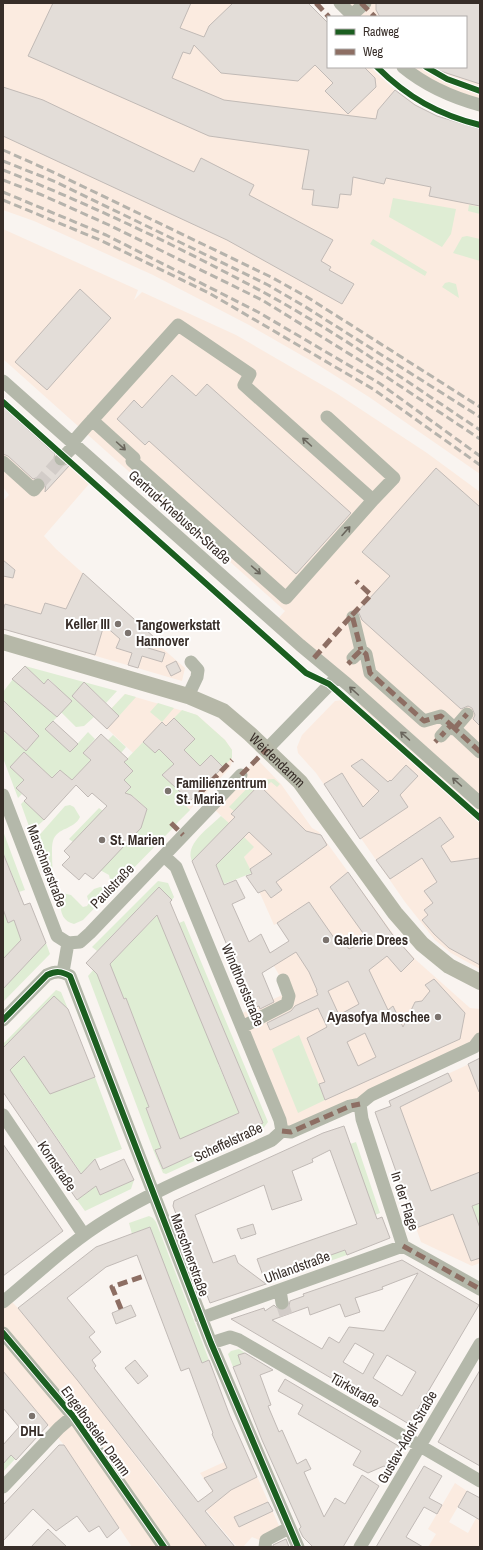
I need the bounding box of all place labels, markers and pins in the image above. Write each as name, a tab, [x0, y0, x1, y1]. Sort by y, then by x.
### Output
place label: Keller III	[65, 615, 110, 633]
place label: Tangowerkstatt Hannover	[136, 616, 220, 650]
marker: Keller III	[113, 619, 123, 629]
marker: Tangowerkstatt Hannover	[123, 628, 133, 638]
place label: Familienzentrum St. Maria	[176, 774, 267, 808]
marker: Familienzentrum St. Maria	[163, 786, 173, 796]
place label: St. Marien	[110, 831, 165, 849]
marker: St. Marien	[97, 835, 107, 845]
place label: Galerie Drees	[334, 931, 408, 949]
marker: Galerie Drees	[321, 935, 331, 945]
place label: Ayasofya Moschee	[327, 1008, 430, 1026]
marker: Ayasofya Moschee	[433, 1012, 443, 1022]
marker: DHL	[27, 1411, 37, 1421]
place label: DHL	[20, 1422, 44, 1440]

